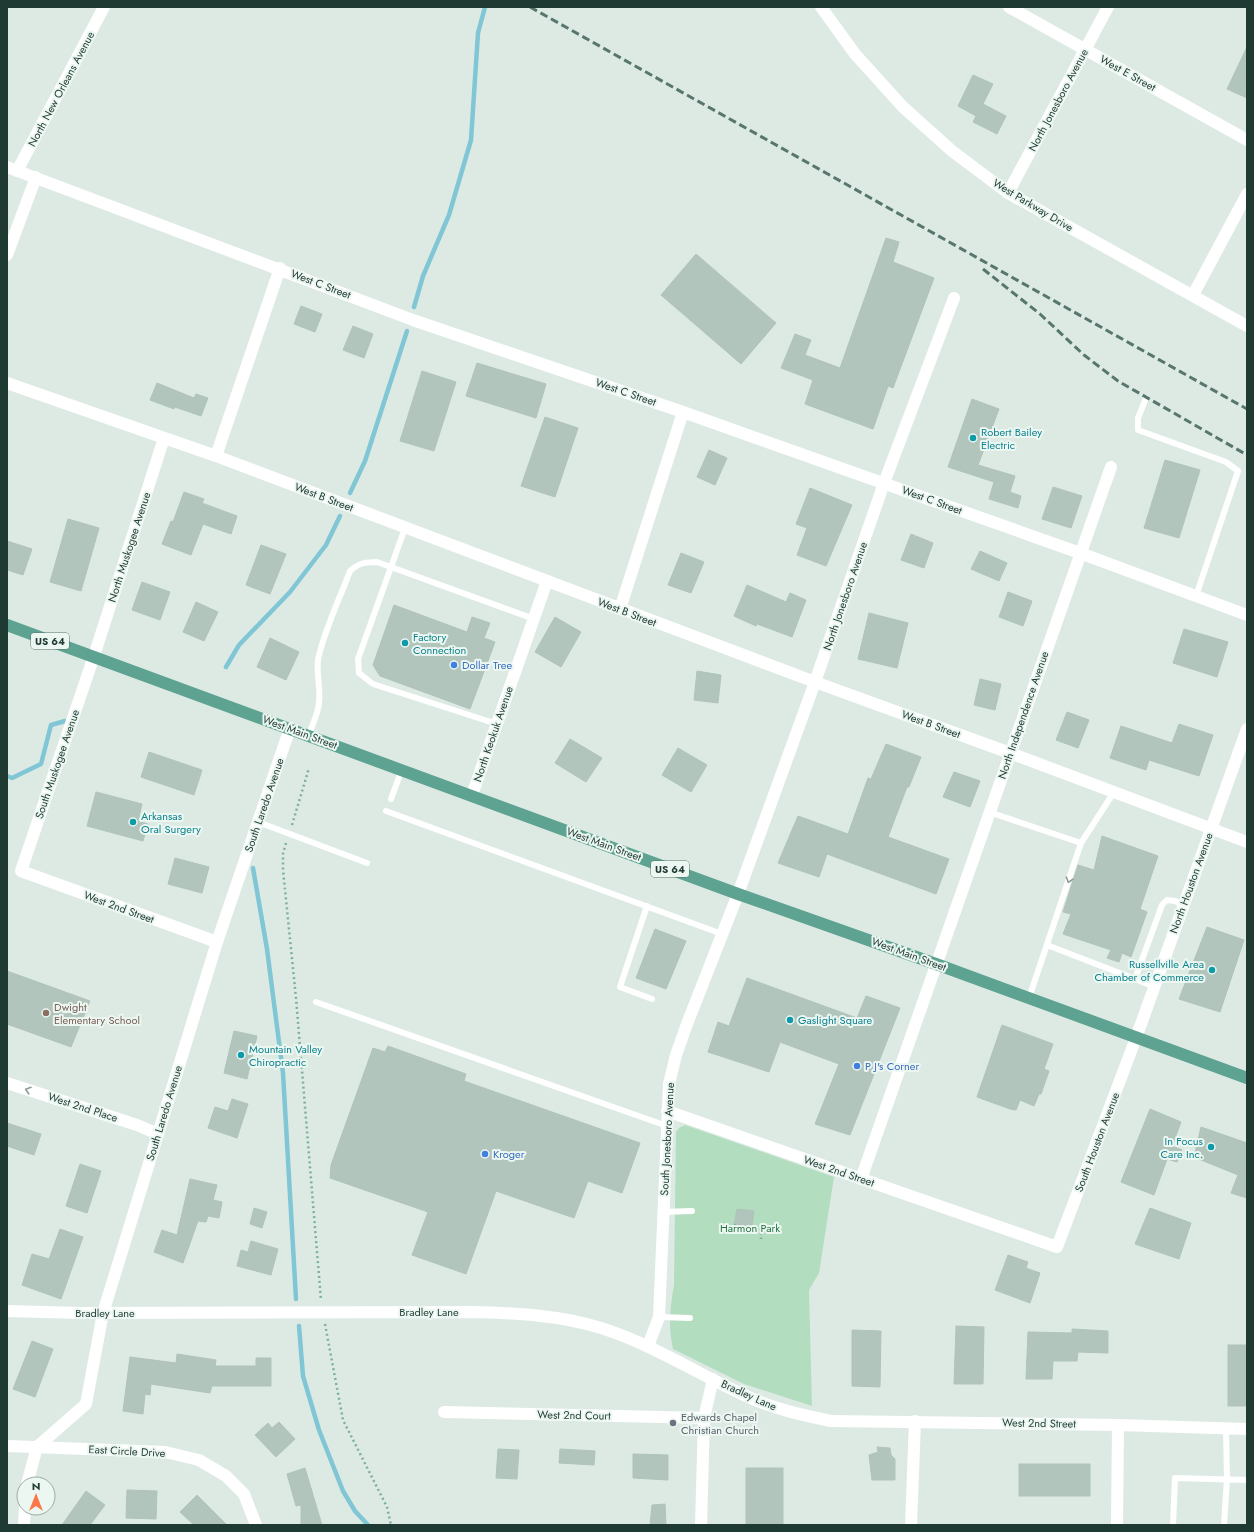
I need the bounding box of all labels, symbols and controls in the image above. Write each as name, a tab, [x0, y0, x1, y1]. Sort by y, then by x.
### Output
street label: North New Orleans Avenue	[24, 28, 98, 150]
street label: North Jonesboro Avenue	[1024, 46, 1092, 154]
street label: West E Street	[1097, 51, 1159, 95]
street label: West Parkway Drive	[990, 175, 1076, 235]
street label: West C Street	[289, 265, 354, 303]
street label: West C Street	[594, 374, 659, 410]
place label: Robert Bailey Electric	[981, 424, 1042, 453]
marker: Robert Bailey Electric	[968, 433, 978, 443]
street label: West B Street	[292, 478, 356, 516]
street label: West C Street	[900, 482, 965, 518]
street label: North Muskogee Avenue	[104, 490, 154, 604]
street label: North Jonesboro Avenue	[819, 539, 871, 652]
street label: West B Street	[595, 593, 659, 631]
place label: Factory Connection	[413, 629, 466, 658]
road number: US 64	[31, 633, 69, 649]
marker: Factory Connection	[400, 638, 410, 648]
street label: North Independence Avenue	[994, 649, 1053, 781]
place label: Dollar Tree	[462, 657, 512, 673]
marker: Dollar Tree	[449, 660, 459, 670]
street label: North Keokuk Avenue	[469, 684, 517, 784]
street label: West B Street	[899, 706, 963, 742]
street label: South Muskogee Avenue	[31, 707, 83, 821]
street label: West Main Street	[260, 711, 340, 753]
street label: South Laredo Avenue	[240, 755, 288, 854]
place label: Arkansas Oral Surgery	[141, 808, 201, 837]
marker: Arkansas Oral Surgery	[128, 817, 138, 827]
street label: West Main Street	[564, 823, 644, 865]
street label: North Houston Avenue	[1165, 830, 1217, 936]
road number: US 64	[651, 861, 689, 877]
one-way arrow	[1065, 876, 1073, 883]
street label: West 2nd Street	[82, 887, 157, 927]
street label: West Main Street	[869, 933, 949, 975]
place label: Russellville Area Chamber of Commerce	[1094, 956, 1204, 985]
marker: Russellville Area Chamber of Commerce	[1207, 965, 1217, 975]
place label: Dwight Elementary School	[54, 999, 140, 1028]
marker: Dwight Elementary School	[41, 1008, 51, 1018]
place label: Gaslight Square	[798, 1012, 873, 1028]
marker: Gaslight Square	[785, 1015, 795, 1025]
place label: Mountain Valley Chiropractic	[249, 1041, 322, 1070]
marker: Mountain Valley Chiropractic	[236, 1050, 246, 1060]
place label: P J's Corner	[865, 1058, 919, 1074]
marker: P J's Corner	[852, 1061, 862, 1071]
street label: South Laredo Avenue	[142, 1063, 186, 1163]
street label: South Jonesboro Avenue	[656, 1082, 678, 1196]
one-way arrow	[25, 1086, 32, 1095]
street label: West 2nd Place	[46, 1088, 120, 1126]
street label: South Houston Avenue	[1071, 1090, 1124, 1194]
place label: In Focus Care Inc.	[1161, 1133, 1204, 1162]
marker: In Focus Care Inc.	[1206, 1142, 1216, 1152]
place label: Kroger	[493, 1146, 525, 1162]
marker: Kroger	[480, 1149, 490, 1159]
street label: West 2nd Street	[801, 1151, 877, 1191]
park label: Harmon Park	[720, 1220, 780, 1236]
street label: Bradley Lane	[399, 1304, 459, 1320]
street label: Bradley Lane	[75, 1305, 135, 1321]
street label: Bradley Lane	[719, 1376, 780, 1415]
street label: West 2nd Court	[537, 1406, 611, 1424]
place label: Edwards Chapel Christian Church	[681, 1409, 759, 1438]
street label: West 2nd Street	[1002, 1414, 1076, 1432]
marker: Edwards Chapel Christian Church	[668, 1418, 678, 1428]
street label: East Circle Drive	[88, 1441, 166, 1461]
north arrow	[16, 1476, 56, 1516]
text: N	[32, 1478, 40, 1494]

